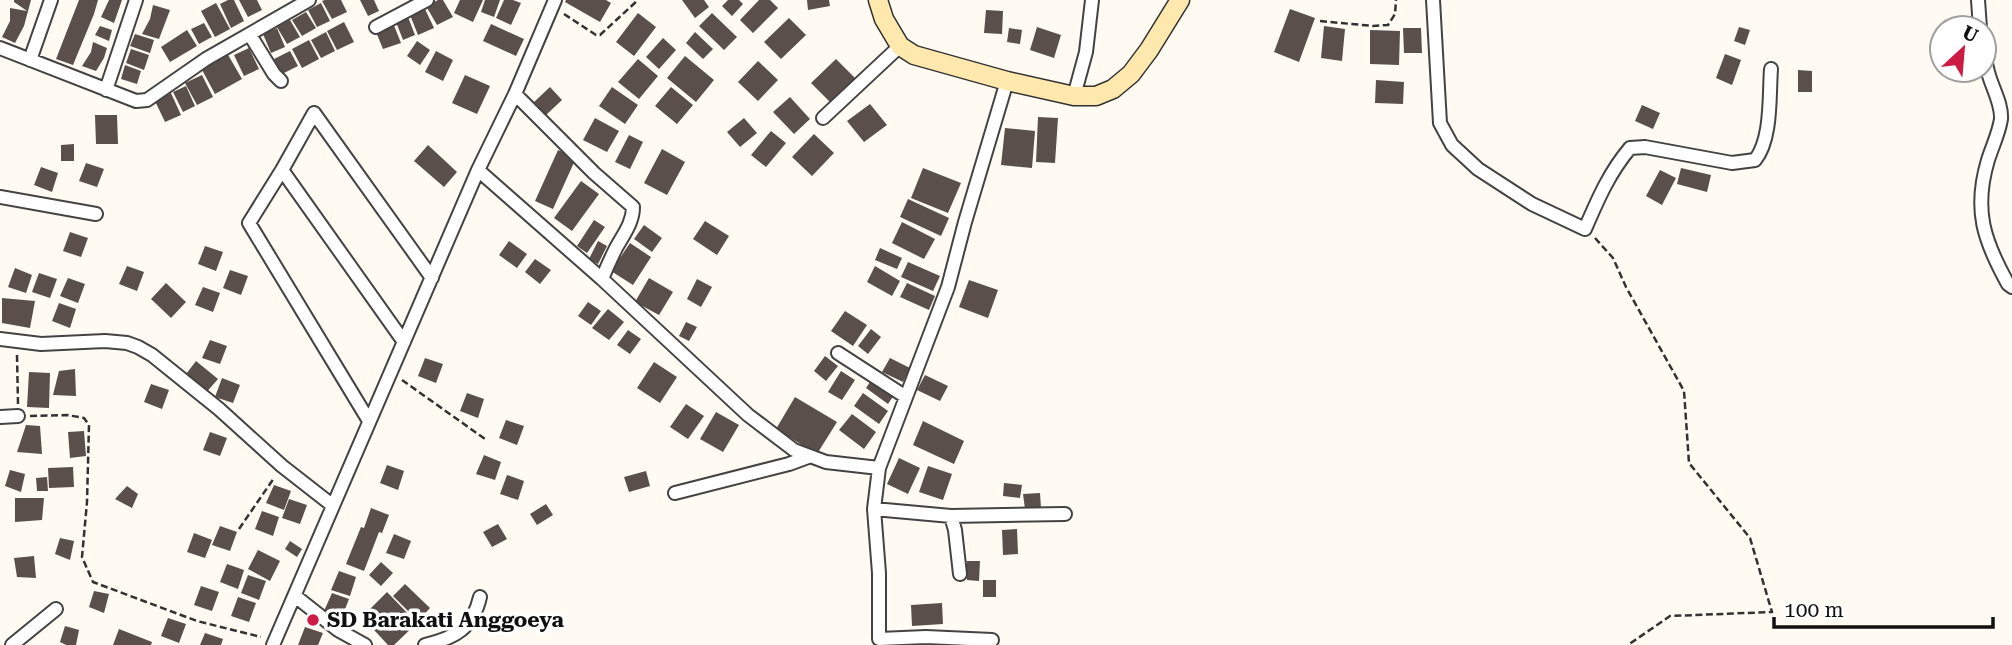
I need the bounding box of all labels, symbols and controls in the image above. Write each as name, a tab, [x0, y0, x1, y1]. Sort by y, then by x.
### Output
north arrow	[1928, 14, 1998, 84]
text: U	[1959, 21, 1982, 48]
scale bar	[1774, 586, 1993, 630]
text: 100 m	[1784, 598, 1844, 622]
place label: SD Barakati Anggoeya	[327, 608, 564, 632]
marker: SD Barakati Anggoeya	[305, 612, 321, 628]

